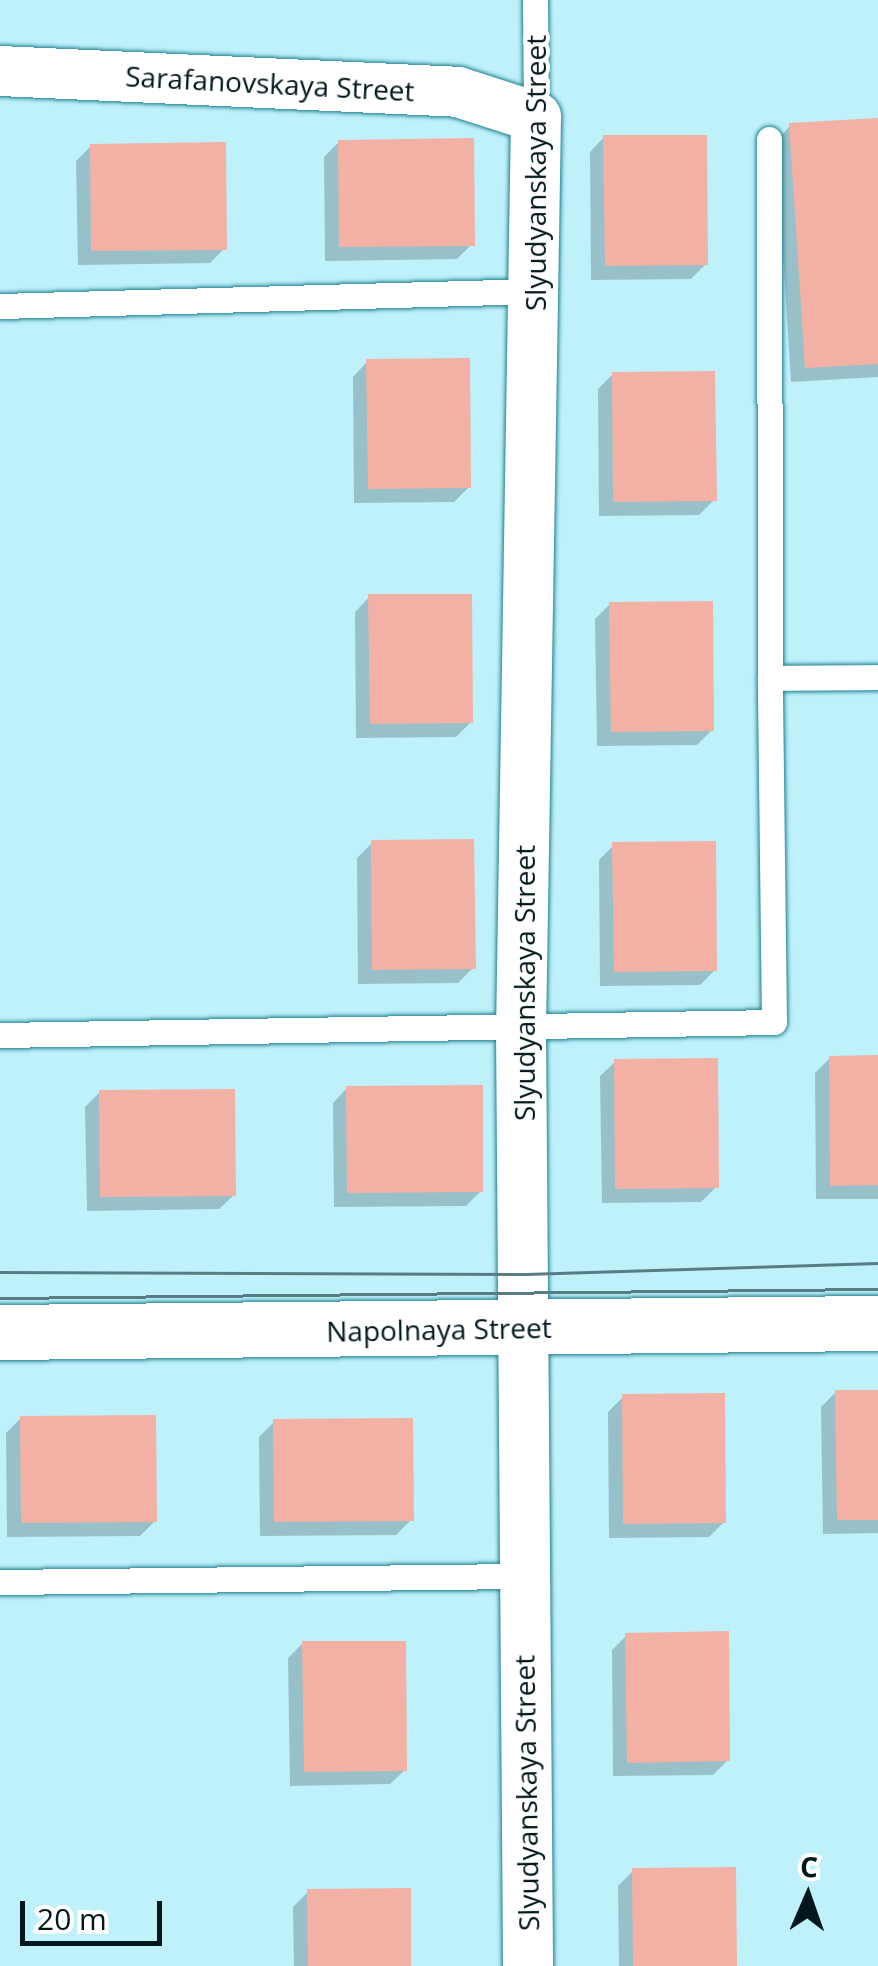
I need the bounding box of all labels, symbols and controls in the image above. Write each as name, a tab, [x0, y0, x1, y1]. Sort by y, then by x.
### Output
street label: Slyudyanskaya Street	[518, 35, 552, 311]
street label: Sarafanovskaya Street	[125, 59, 415, 107]
street label: Slyudyanskaya Street	[507, 845, 541, 1121]
street label: Napolnaya Street	[326, 1310, 552, 1348]
street label: Slyudyanskaya Street	[507, 1655, 545, 1931]
north arrow	[758, 1846, 858, 1946]
text: С	[799, 1847, 819, 1885]
scale bar	[25, 1881, 168, 1943]
text: 20 m	[37, 1898, 107, 1939]

